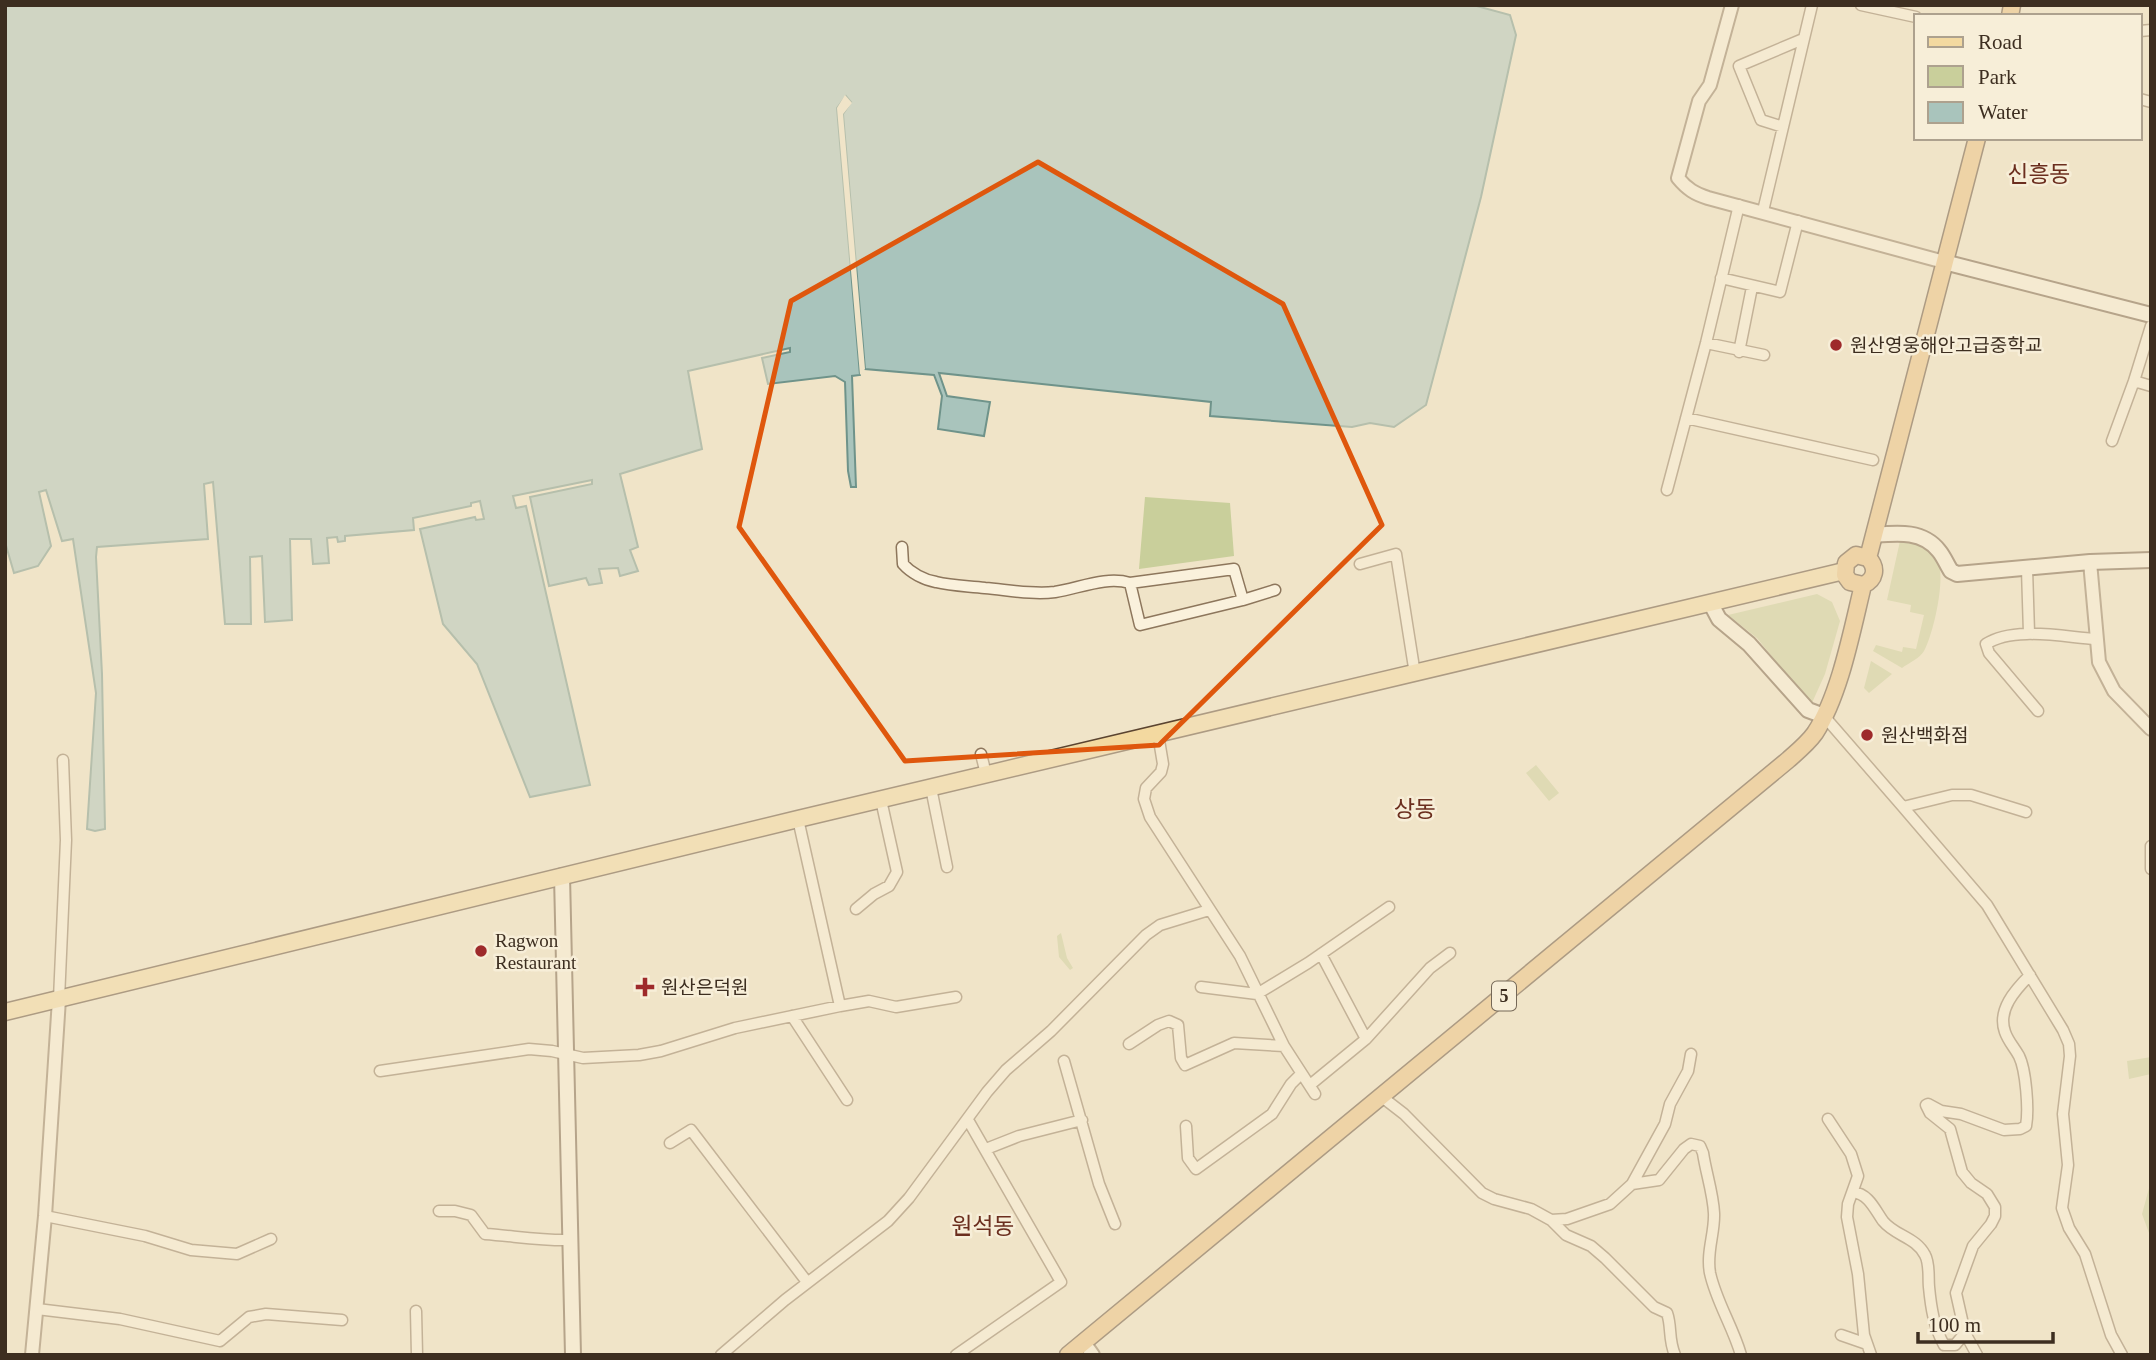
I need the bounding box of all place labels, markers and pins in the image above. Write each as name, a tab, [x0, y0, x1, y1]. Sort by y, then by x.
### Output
place label: 원산영웅해안고급중학교	[1850, 335, 2042, 356]
marker: 원산영웅해안고급중학교	[1828, 337, 1844, 353]
place label: 원산백화점	[1881, 725, 1968, 746]
marker: 원산백화점	[1859, 727, 1875, 743]
place label: Ragwon Restaurant	[495, 930, 577, 973]
marker: Ragwon Restaurant	[473, 943, 489, 959]
marker: 원산은덕원	[635, 977, 655, 997]
place label: 원산은덕원	[661, 977, 748, 998]

